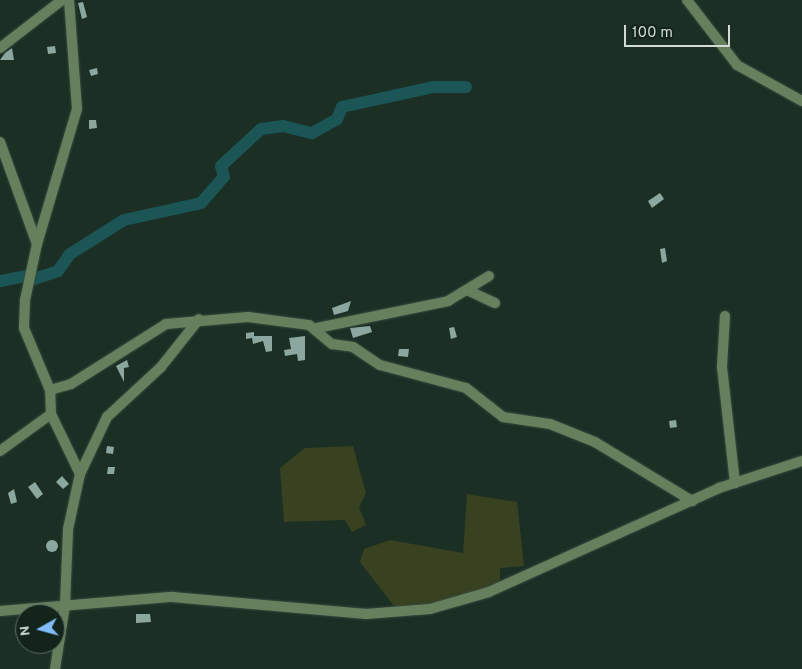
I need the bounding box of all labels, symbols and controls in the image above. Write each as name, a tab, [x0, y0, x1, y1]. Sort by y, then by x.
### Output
scale bar	[627, 15, 733, 47]
text: 100 m	[632, 24, 673, 43]
north arrow	[15, 604, 65, 654]
text: N	[17, 625, 35, 637]

